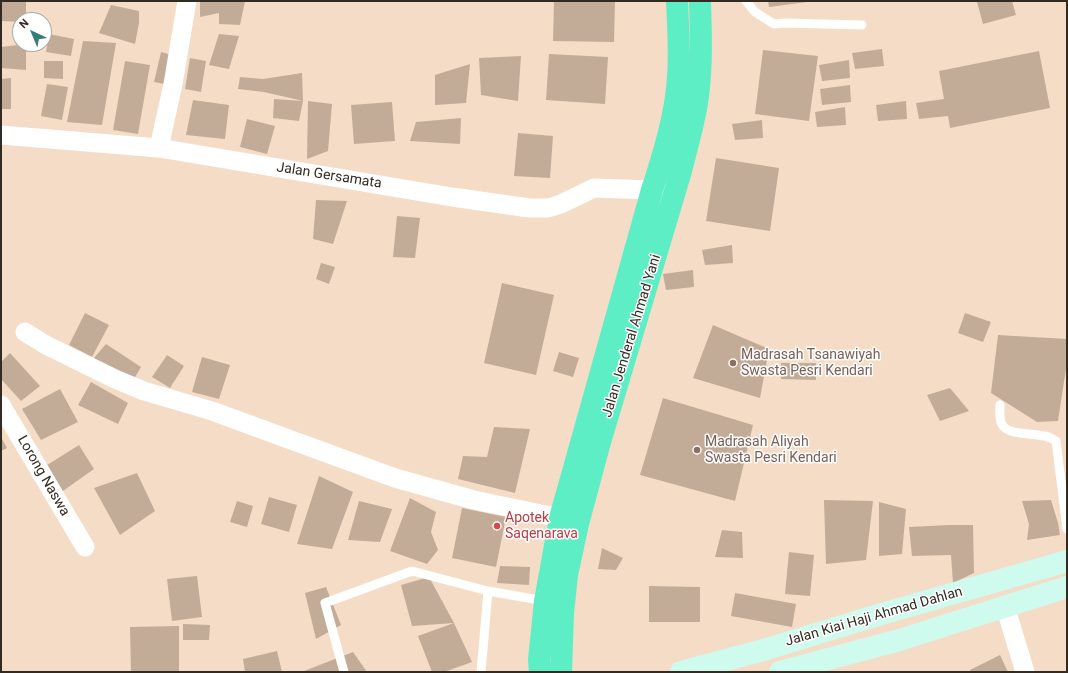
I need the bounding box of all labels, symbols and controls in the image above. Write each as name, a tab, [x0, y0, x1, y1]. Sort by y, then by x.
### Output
north arrow	[12, 12, 52, 52]
text: N	[17, 16, 31, 31]
street label: Jalan Gersamata	[275, 159, 383, 193]
street label: Jalan Jenderal Ahmad Yani	[599, 253, 665, 419]
place label: Madrasah Tsanawiyah Swasta Pesri Kendari	[741, 347, 880, 380]
marker: Madrasah Tsanawiyah Swasta Pesri Kendari	[728, 358, 738, 368]
street label: Lorong Naswa	[13, 433, 73, 519]
place label: Madrasah Aliyah Swasta Pesri Kendari	[705, 434, 837, 466]
marker: Madrasah Aliyah Swasta Pesri Kendari	[692, 445, 702, 455]
place label: Apotek Saqenarava	[505, 510, 578, 542]
marker: Apotek Saqenarava	[492, 521, 502, 531]
street label: Jalan Kiai Haji Ahmad Dahlan	[784, 584, 964, 650]

